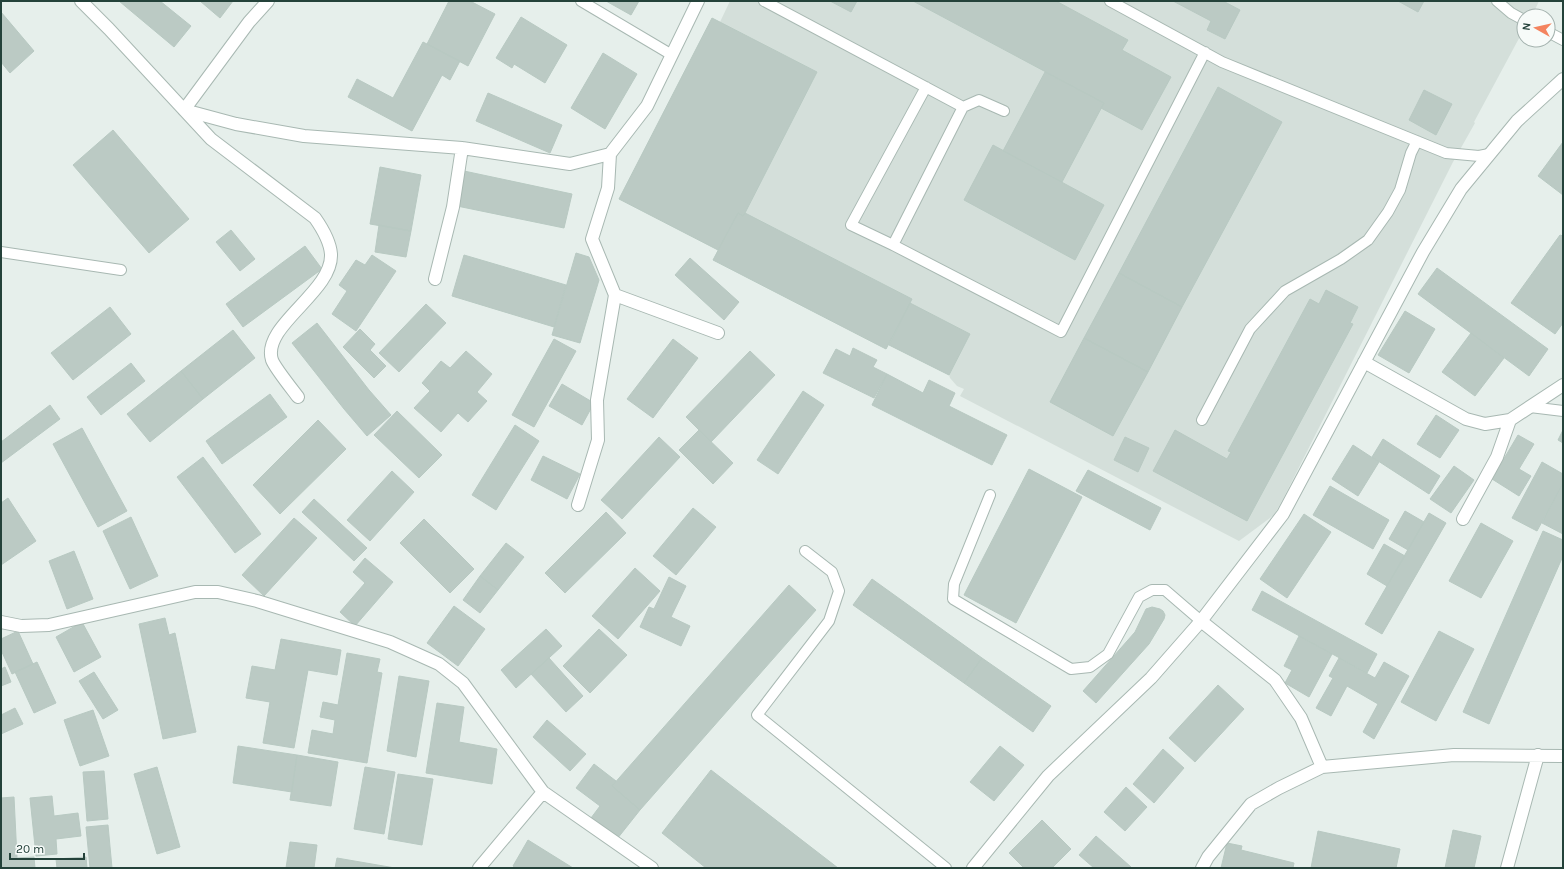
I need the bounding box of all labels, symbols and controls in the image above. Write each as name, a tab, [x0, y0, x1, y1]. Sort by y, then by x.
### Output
north arrow	[1516, 8, 1556, 48]
text: N	[1520, 22, 1534, 31]
scale bar	[10, 835, 84, 861]
text: 20 m	[16, 842, 44, 856]

